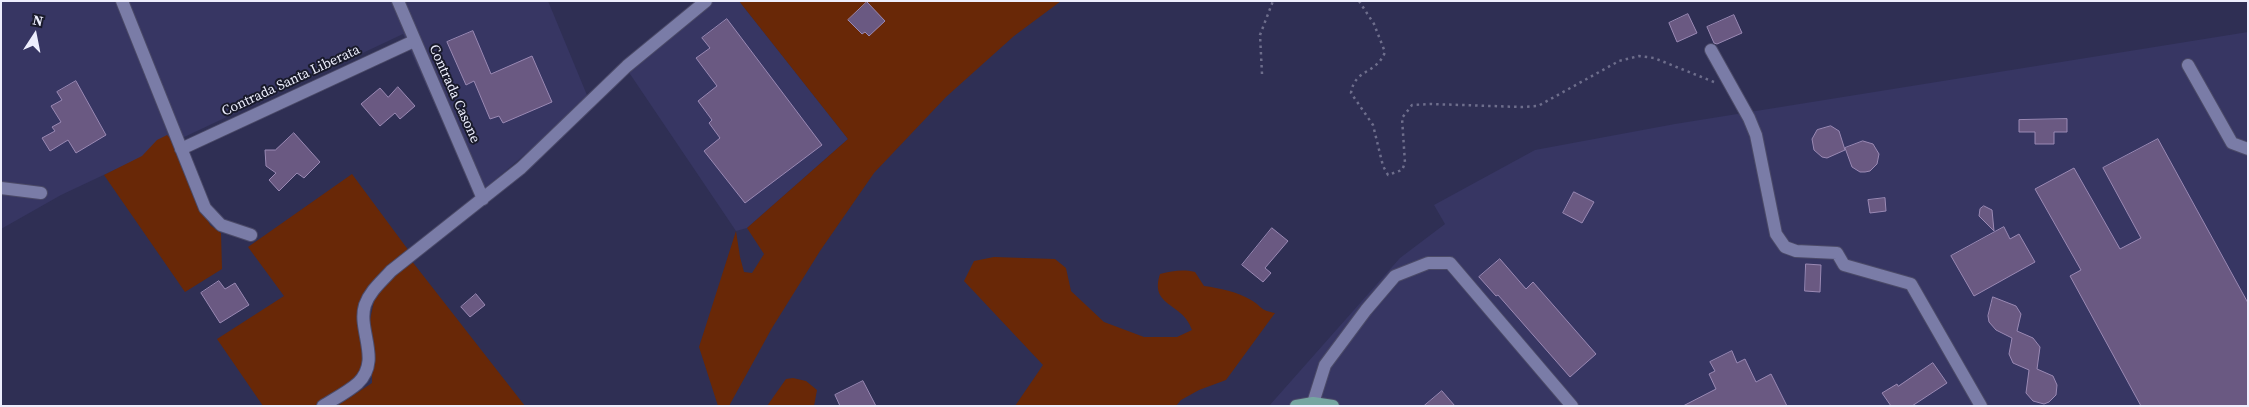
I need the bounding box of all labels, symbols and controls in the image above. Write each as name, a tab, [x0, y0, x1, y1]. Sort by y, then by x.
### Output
text: N	[31, 9, 45, 31]
north arrow	[10, 10, 60, 60]
street label: Contrada Santa Liberata	[219, 42, 363, 120]
street label: Contrada Casone	[425, 42, 483, 146]

